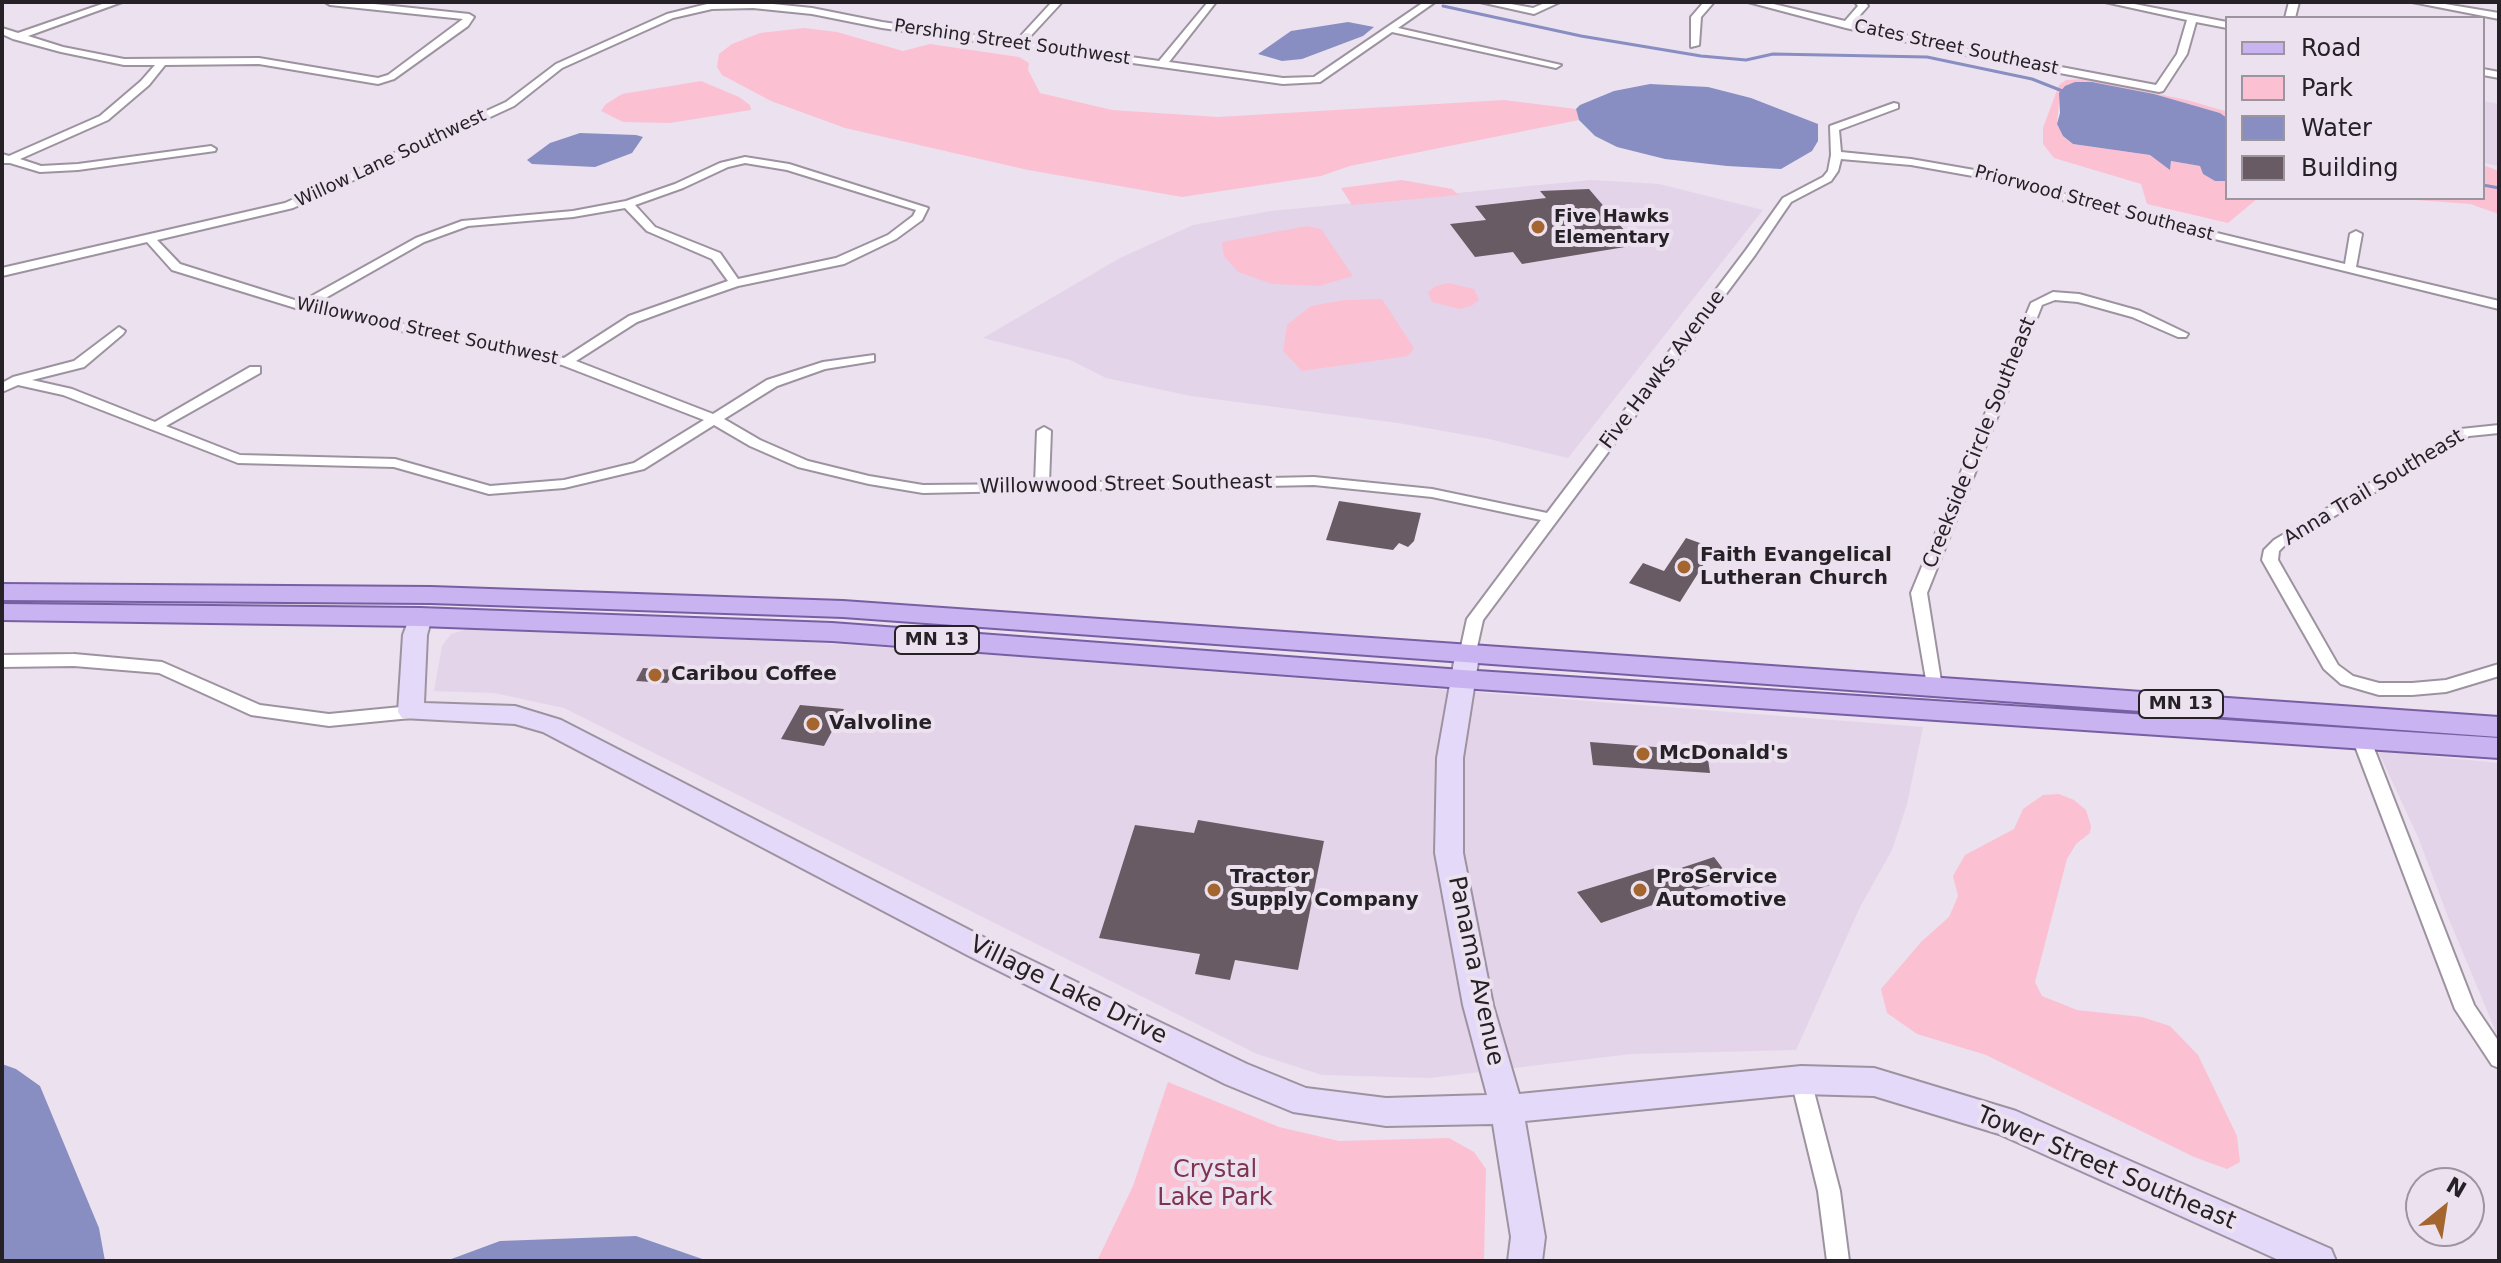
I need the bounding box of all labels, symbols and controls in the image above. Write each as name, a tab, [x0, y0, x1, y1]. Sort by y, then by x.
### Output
street label: Pershing Street Southwest	[893, 16, 1131, 70]
street label: Cates Street Southeast	[1852, 16, 2060, 80]
legend	[2225, 16, 2485, 200]
text: Road	[2301, 34, 2361, 62]
text: Park	[2301, 74, 2353, 102]
street label: Willow Lane Southwest	[292, 105, 490, 213]
text: Water	[2301, 114, 2372, 142]
text: Building	[2301, 154, 2398, 182]
street label: Priorwood Street Southeast	[1972, 162, 2216, 246]
place label: Five Hawks Elementary	[1554, 206, 1670, 248]
marker: Five Hawks Elementary	[1529, 218, 1547, 236]
street label: Five Hawks Avenue	[1596, 286, 1730, 454]
street label: Willowwood Street Southwest	[294, 294, 560, 370]
street label: Creekside Circle Southeast	[1919, 314, 2041, 572]
street label: Anna Trail Southeast	[2280, 425, 2468, 551]
street label: Willowwood Street Southeast	[980, 470, 1272, 500]
place label: Faith Evangelical Lutheran Church	[1700, 544, 1892, 591]
marker: Faith Evangelical Lutheran Church	[1675, 558, 1693, 576]
road number: MN 13	[895, 626, 979, 654]
place label: Caribou Coffee	[671, 663, 837, 687]
marker: Caribou Coffee	[646, 666, 664, 684]
road number: MN 13	[2139, 690, 2223, 718]
place label: Valvoline	[829, 712, 932, 736]
marker: Valvoline	[804, 715, 822, 733]
place label: McDonald's	[1659, 742, 1788, 766]
marker: McDonald's	[1634, 745, 1652, 763]
place label: Tractor Supply Company	[1230, 866, 1418, 913]
place label: ProService Automotive	[1656, 866, 1787, 913]
street label: Panama Avenue	[1441, 874, 1509, 1068]
marker: Tractor Supply Company	[1205, 881, 1223, 899]
marker: ProService Automotive	[1631, 881, 1649, 899]
street label: Village Lake Drive	[965, 931, 1171, 1051]
street label: Tower Street Southeast	[1972, 1101, 2240, 1237]
park label: Crystal Lake Park	[1157, 1157, 1273, 1213]
north arrow	[2405, 1167, 2485, 1247]
text: N	[2442, 1172, 2470, 1203]

